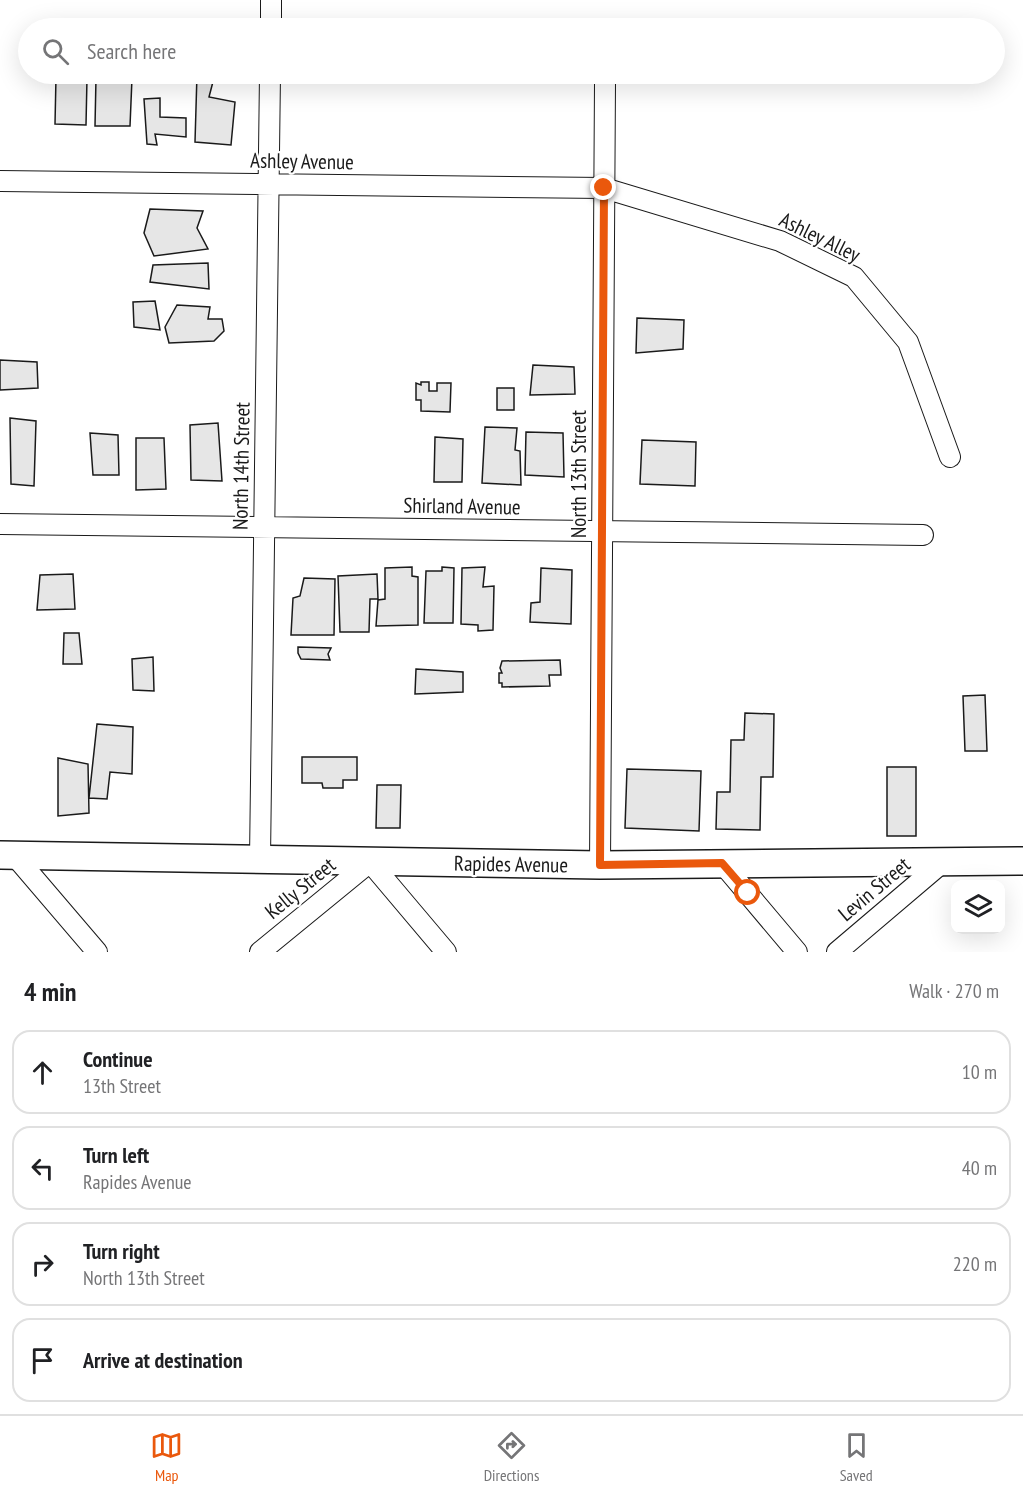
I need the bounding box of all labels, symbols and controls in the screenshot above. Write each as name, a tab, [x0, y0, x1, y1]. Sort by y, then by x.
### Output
search box	[18, 18, 1005, 84]
icon: search	[39, 35, 72, 68]
text: Search here	[87, 37, 176, 65]
street label: Ashley Avenue	[250, 147, 354, 175]
route end	[590, 174, 616, 200]
street label: Ashley Alley	[775, 206, 865, 268]
street label: North 14th Street	[226, 402, 256, 530]
street label: North 13th Street	[565, 410, 592, 538]
street label: Shirland Avenue	[403, 491, 521, 521]
street label: Rapides Avenue	[454, 850, 568, 878]
street label: Kelly Street	[259, 851, 341, 925]
street label: Levin Street	[832, 851, 916, 927]
route start	[734, 879, 760, 905]
map controls	[951, 880, 1005, 934]
button: layers	[951, 880, 1005, 934]
text: 4 min	[24, 975, 77, 1008]
text: Walk · 270 m	[909, 978, 999, 1004]
text: Continue	[83, 1045, 153, 1073]
icon: ahead	[26, 1056, 59, 1089]
text: 10 m	[962, 1059, 997, 1085]
text: 13th Street	[83, 1073, 161, 1099]
text: Turn left	[83, 1141, 149, 1169]
icon: left	[26, 1152, 59, 1185]
text: 40 m	[962, 1155, 997, 1181]
text: Rapides Avenue	[83, 1169, 192, 1195]
text: Turn right	[83, 1237, 160, 1265]
icon: right	[26, 1248, 59, 1281]
text: 220 m	[953, 1251, 997, 1277]
text: North 13th Street	[83, 1265, 205, 1291]
icon: arrive	[26, 1344, 59, 1377]
text: Arrive at destination	[83, 1346, 243, 1374]
tab: Map	[150, 1429, 183, 1485]
tab: Directions	[484, 1429, 539, 1485]
tab: Saved	[840, 1429, 873, 1485]

